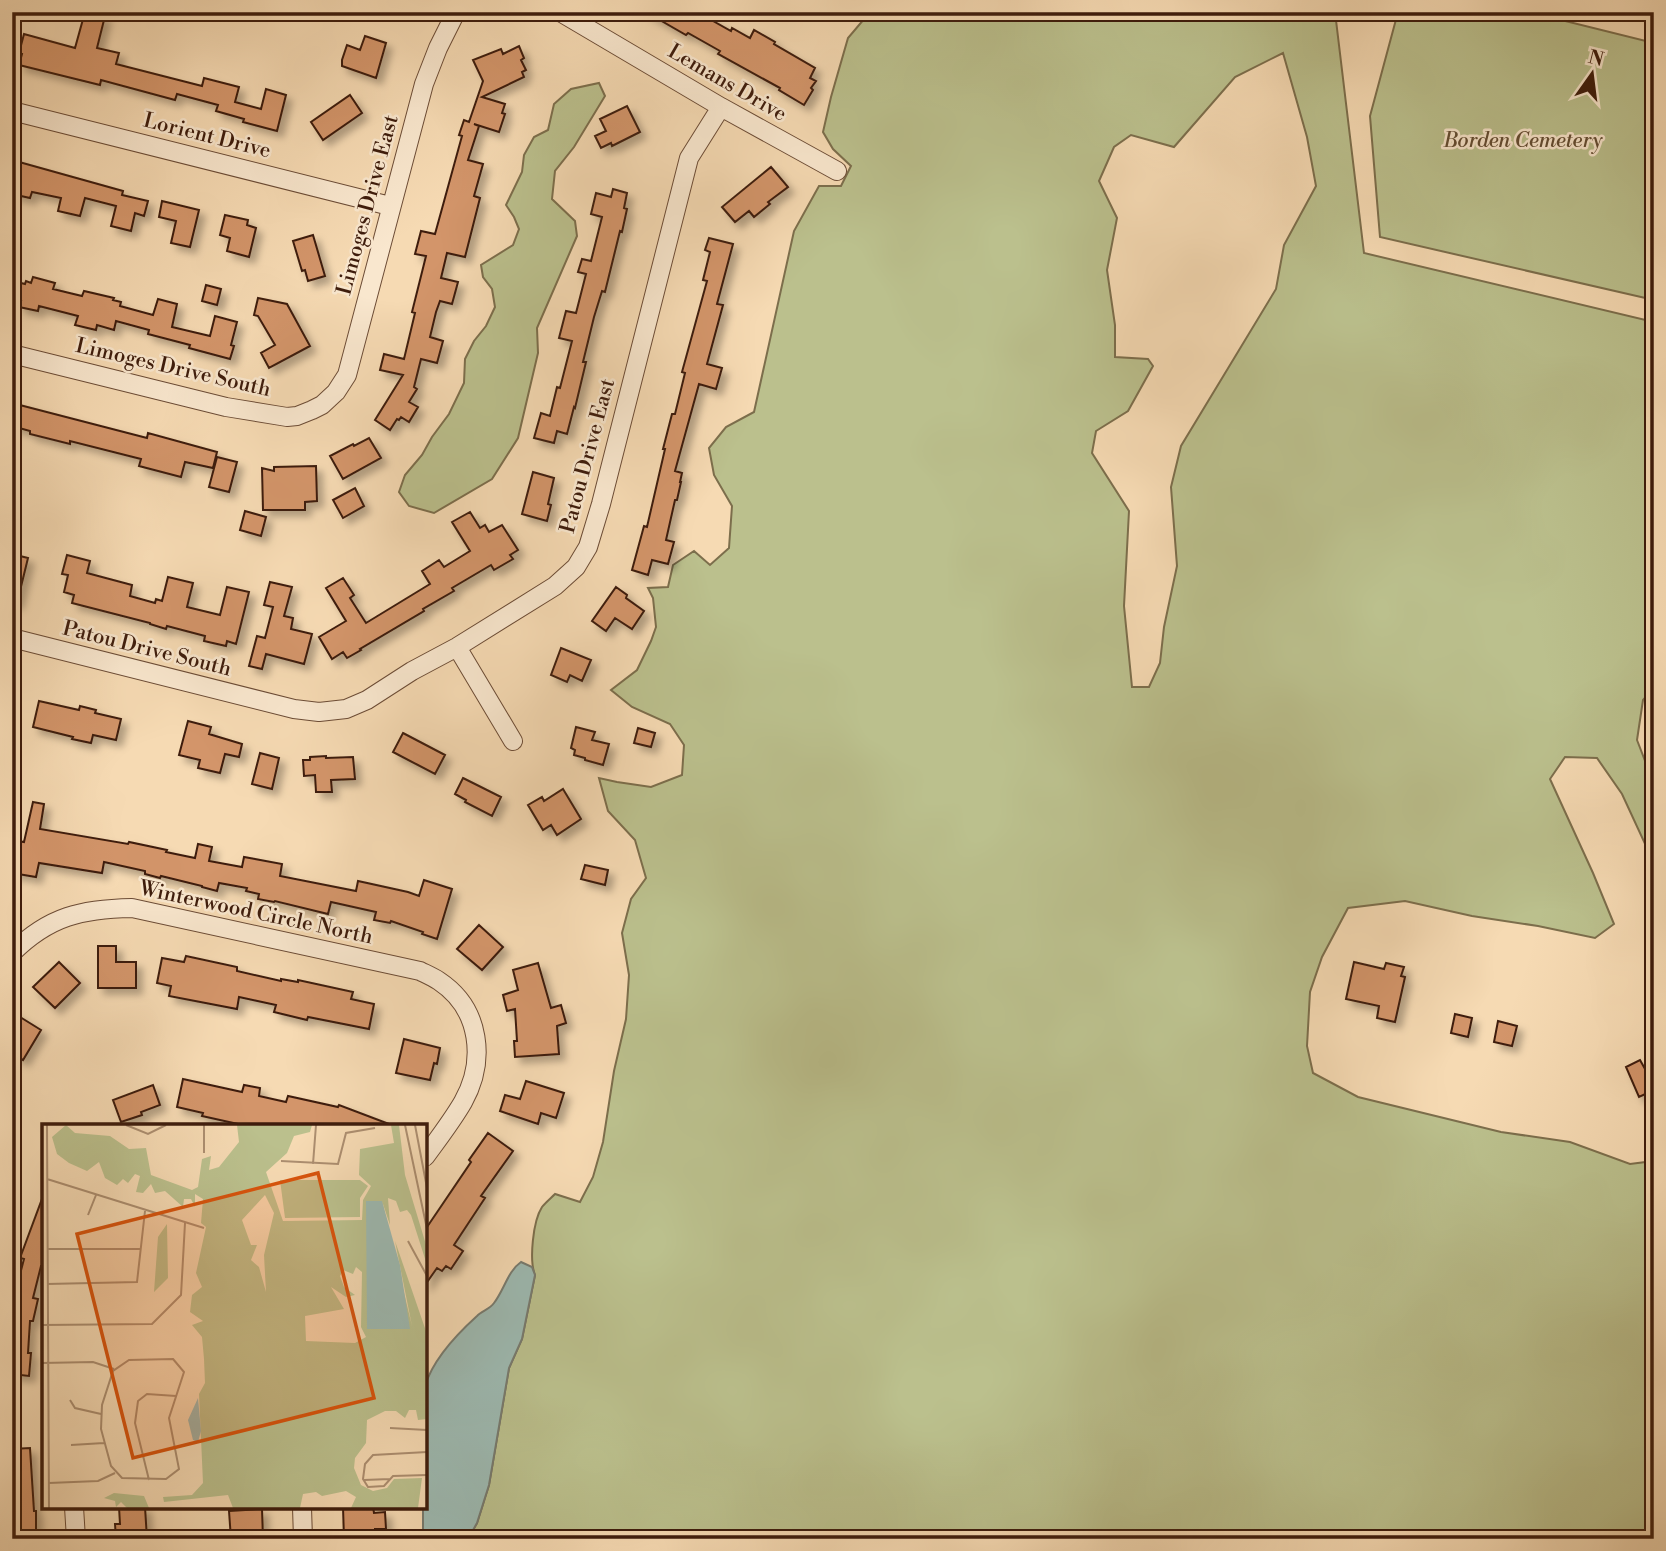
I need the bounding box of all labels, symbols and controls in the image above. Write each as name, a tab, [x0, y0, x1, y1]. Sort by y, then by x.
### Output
street label: Lemans Drive	[663, 38, 791, 128]
north arrow	[1558, 38, 1628, 108]
text: N	[1586, 45, 1606, 72]
street label: Lorient Drive	[141, 108, 273, 164]
street label: Limoges Drive East	[331, 111, 405, 298]
park label: Borden Cemetery	[1442, 128, 1604, 154]
street label: Limoges Drive South	[73, 333, 274, 403]
street label: Patou Drive East	[555, 375, 621, 536]
street label: Patou Drive South	[60, 615, 235, 683]
street label: Winterwood Circle North	[136, 875, 376, 951]
inset map	[42, 1124, 427, 1509]

